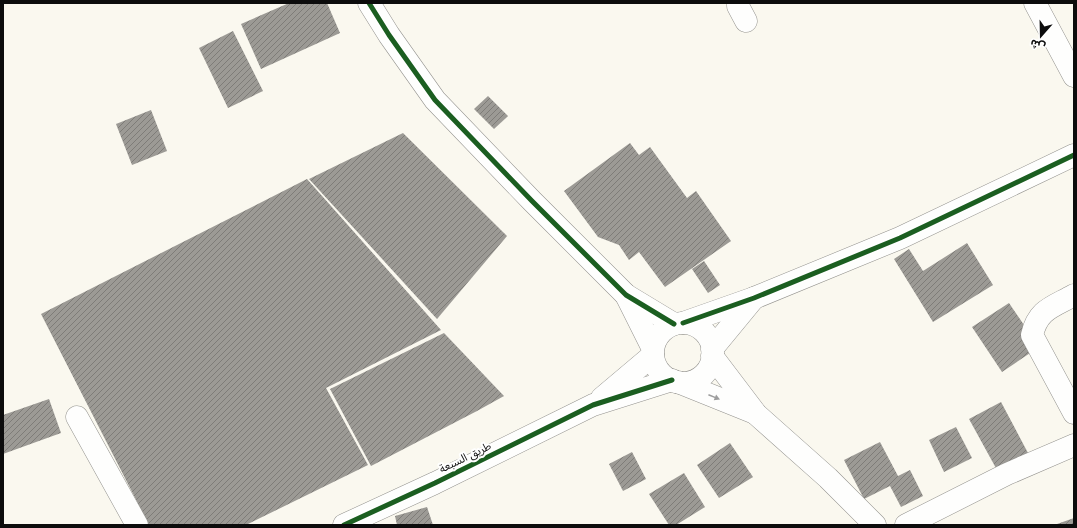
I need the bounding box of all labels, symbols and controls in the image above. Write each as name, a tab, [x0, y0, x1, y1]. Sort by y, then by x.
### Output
north arrow	[1021, 16, 1061, 56]
text: ش	[1028, 36, 1047, 55]
one-way arrow	[709, 394, 721, 400]
street label: طريق السبعة	[437, 438, 493, 476]

